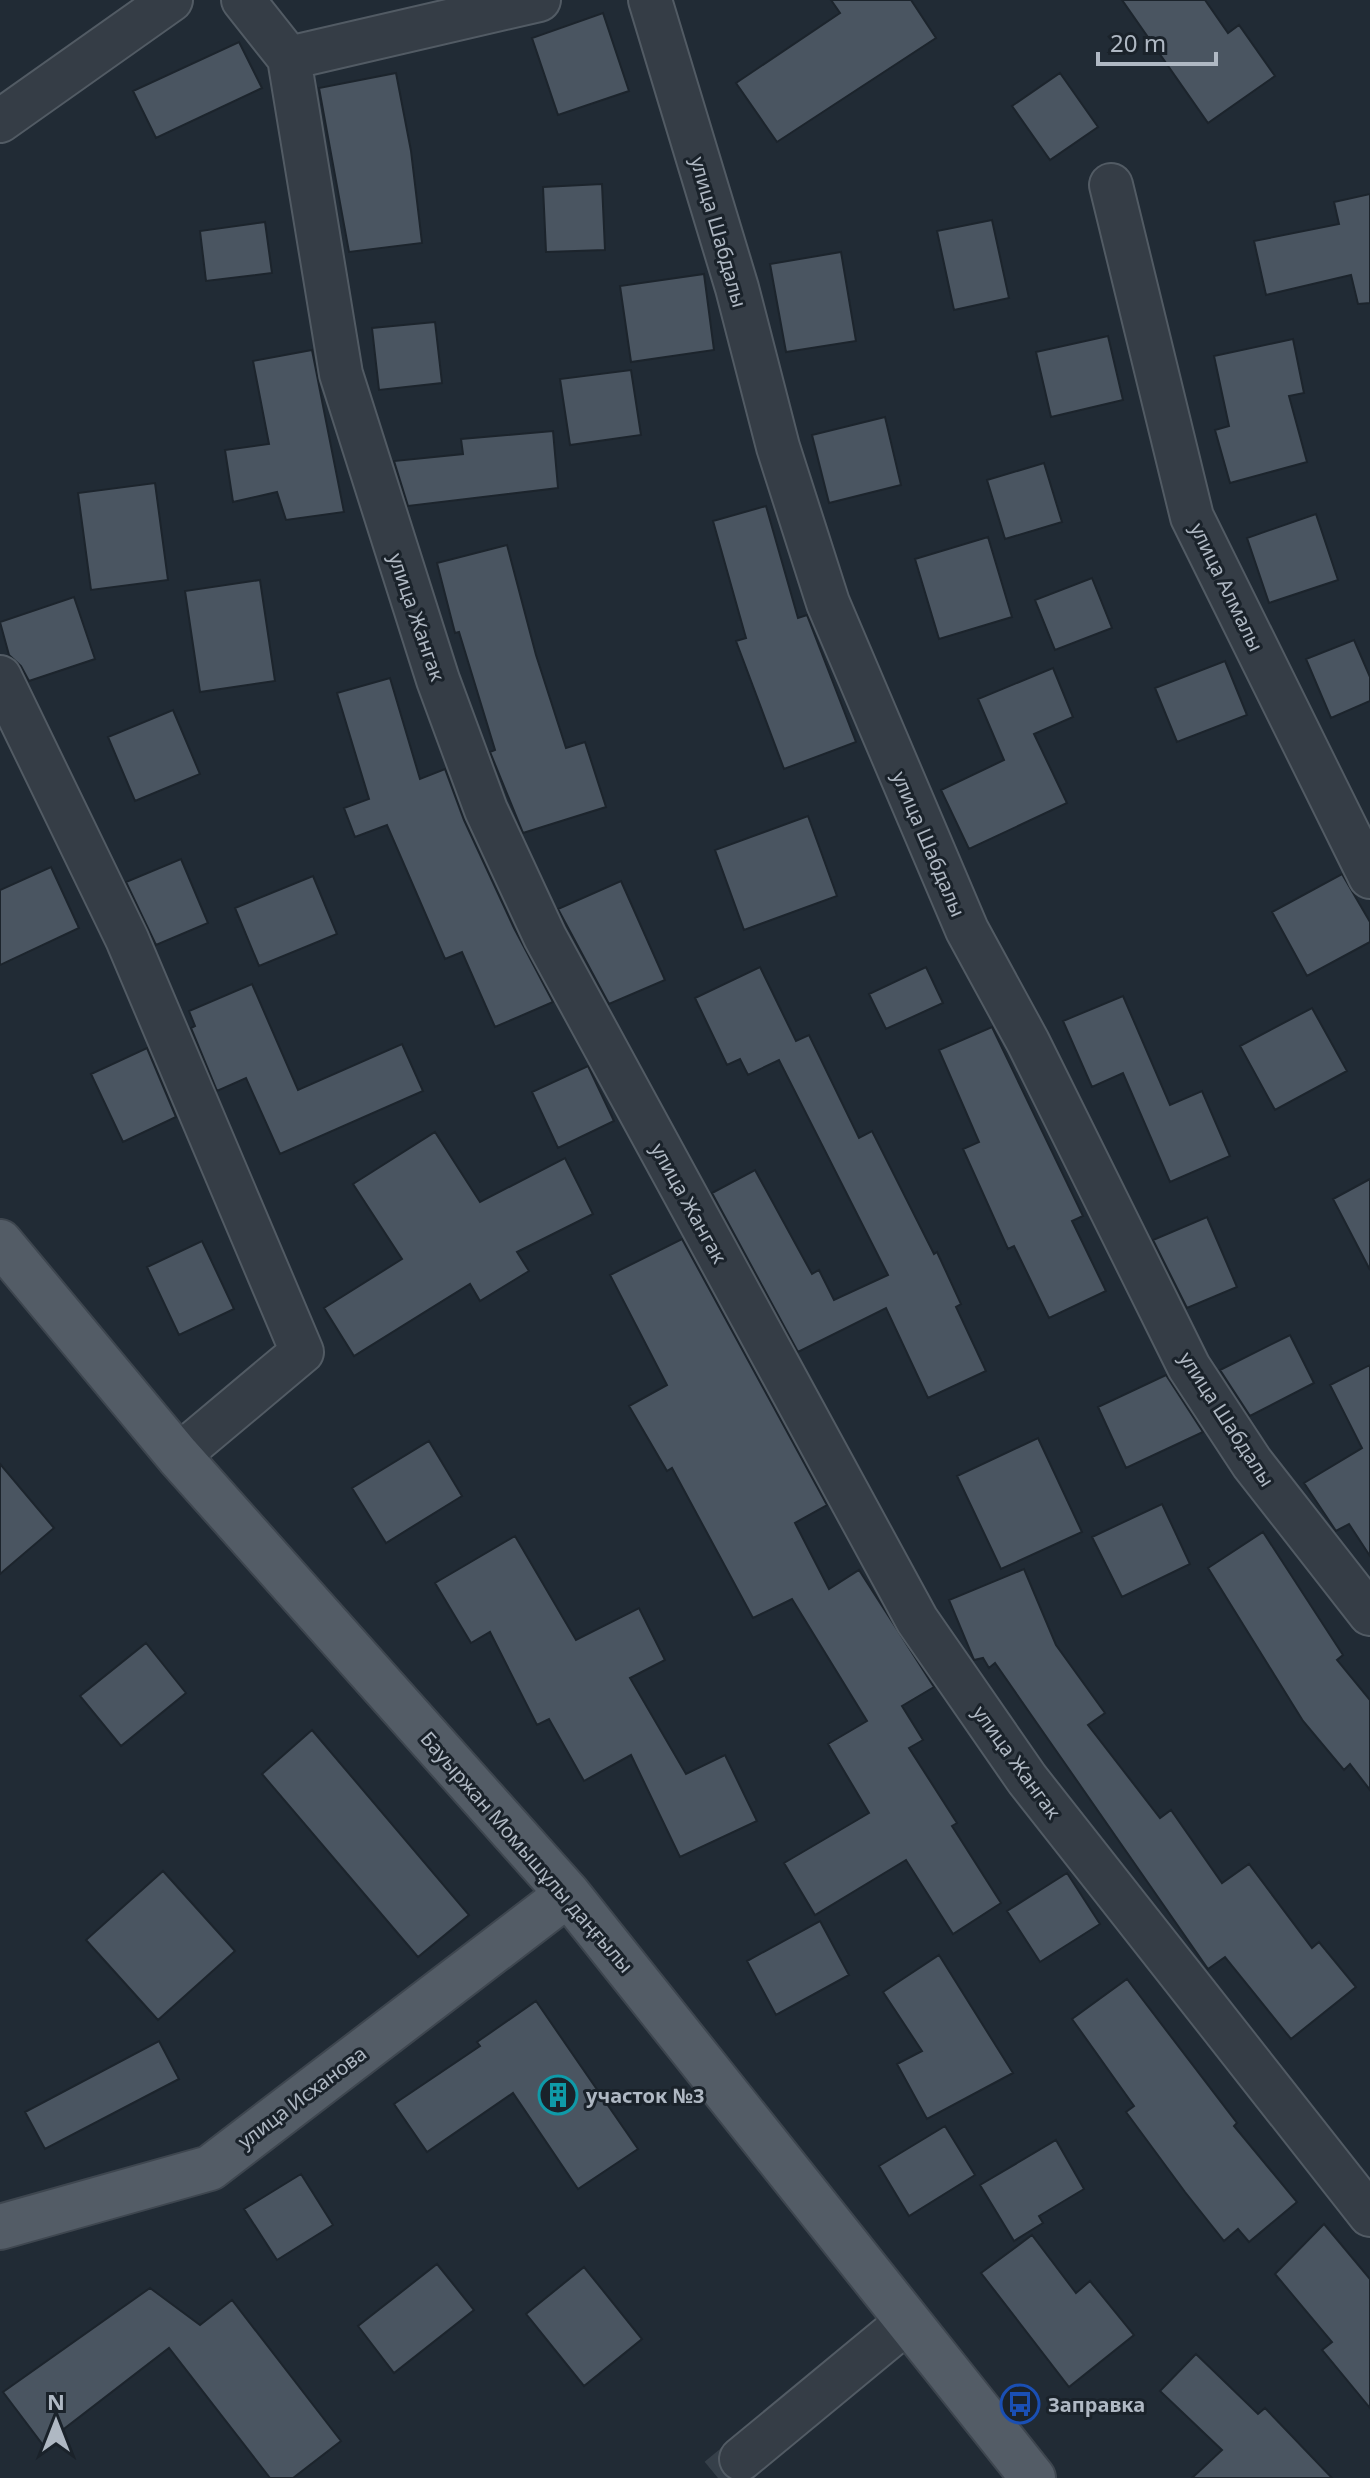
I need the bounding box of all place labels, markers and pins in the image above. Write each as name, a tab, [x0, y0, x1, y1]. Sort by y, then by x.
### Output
building icon: участок №3	[537, 2074, 579, 2116]
place label: участок №3	[585, 2082, 704, 2109]
bus stop icon: Заправка	[999, 2383, 1041, 2425]
place label: Заправка	[1048, 2391, 1145, 2418]

